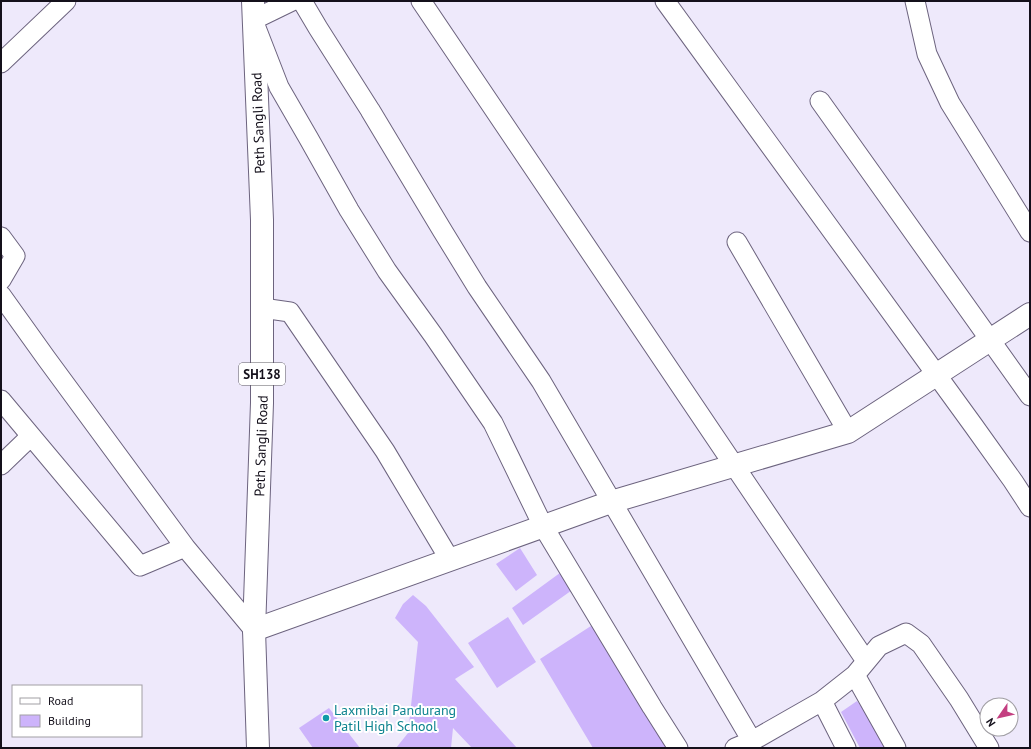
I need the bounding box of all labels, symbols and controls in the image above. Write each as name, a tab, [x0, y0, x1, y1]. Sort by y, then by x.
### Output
street label: Peth Sangli Road	[247, 72, 269, 174]
road number: SH138	[239, 363, 285, 385]
street label: Peth Sangli Road	[250, 395, 272, 497]
legend	[12, 685, 142, 737]
text: Road	[48, 693, 73, 708]
north arrow	[979, 697, 1019, 737]
place label: Laxmibai Pandurang Patil High School	[334, 701, 456, 735]
text: Building	[48, 713, 91, 728]
marker: Laxmibai Pandurang Patil High School	[321, 713, 331, 723]
text: N	[983, 716, 999, 730]

